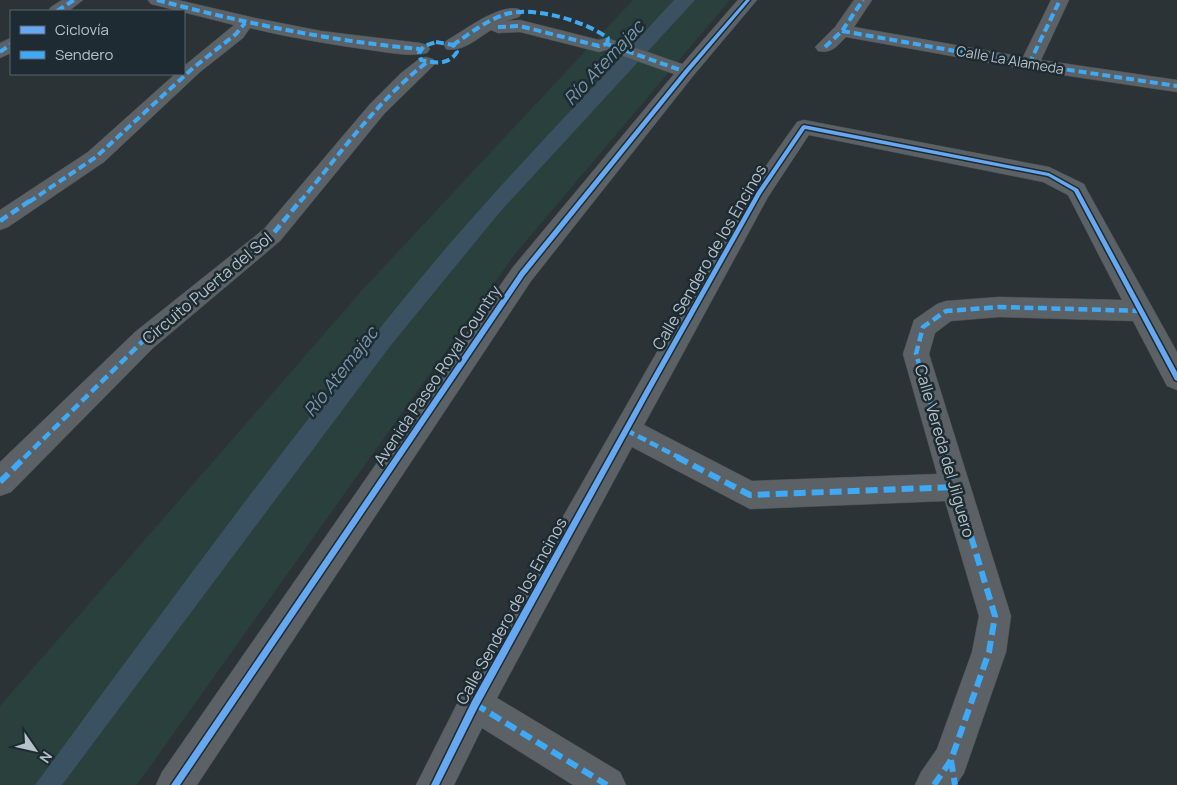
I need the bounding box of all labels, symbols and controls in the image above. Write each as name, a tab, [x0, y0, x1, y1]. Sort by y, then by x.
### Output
legend	[10, 10, 185, 75]
water label: Río Atemajac	[558, 13, 650, 110]
text: Ciclovía	[55, 19, 109, 40]
street label: Calle La Alameda	[955, 41, 1065, 78]
text: Sendero	[55, 44, 114, 65]
street label: Calle Sendero de los Encinos	[647, 160, 771, 354]
street label: Circuito Puerta del Sol	[137, 227, 277, 349]
street label: Avenida Paseo Royal Country	[368, 280, 506, 470]
water label: Río Atemajac	[298, 320, 384, 421]
street label: Calle Vereda del Jilguero	[910, 362, 980, 540]
street label: Calle Sendero de los Encinos	[450, 513, 572, 709]
north arrow	[10, 725, 60, 775]
text: N	[36, 748, 57, 767]

